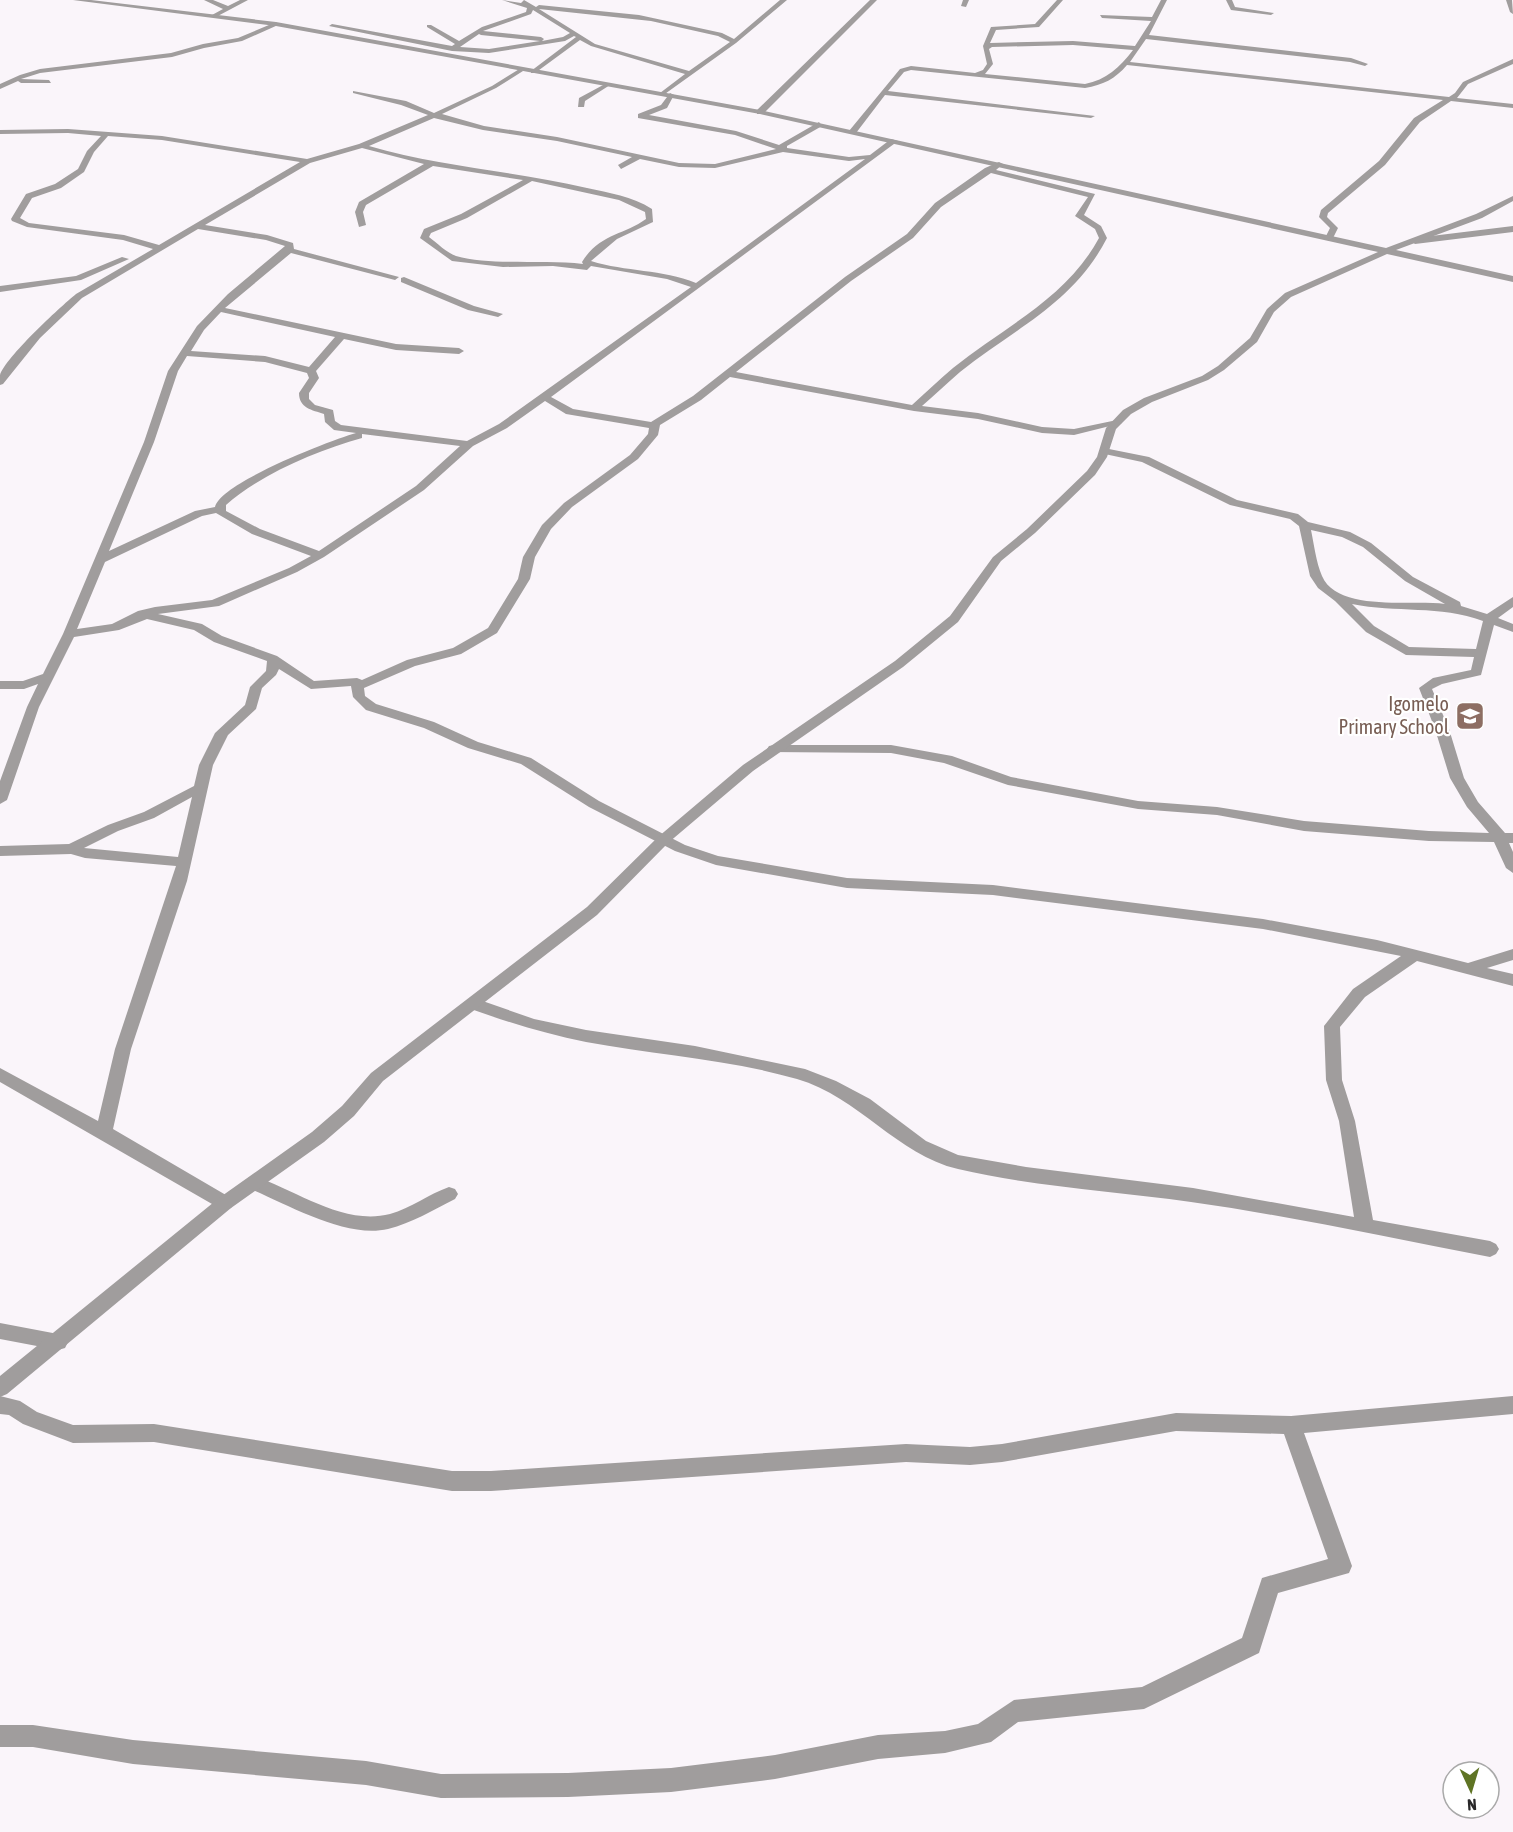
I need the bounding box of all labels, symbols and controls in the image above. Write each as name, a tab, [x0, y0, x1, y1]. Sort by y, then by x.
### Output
place label: Igomelo Primary School	[1339, 692, 1450, 738]
school or university icon: Igomelo Primary School	[1454, 700, 1486, 732]
north arrow	[1441, 1760, 1501, 1820]
text: N	[1467, 1796, 1477, 1814]

